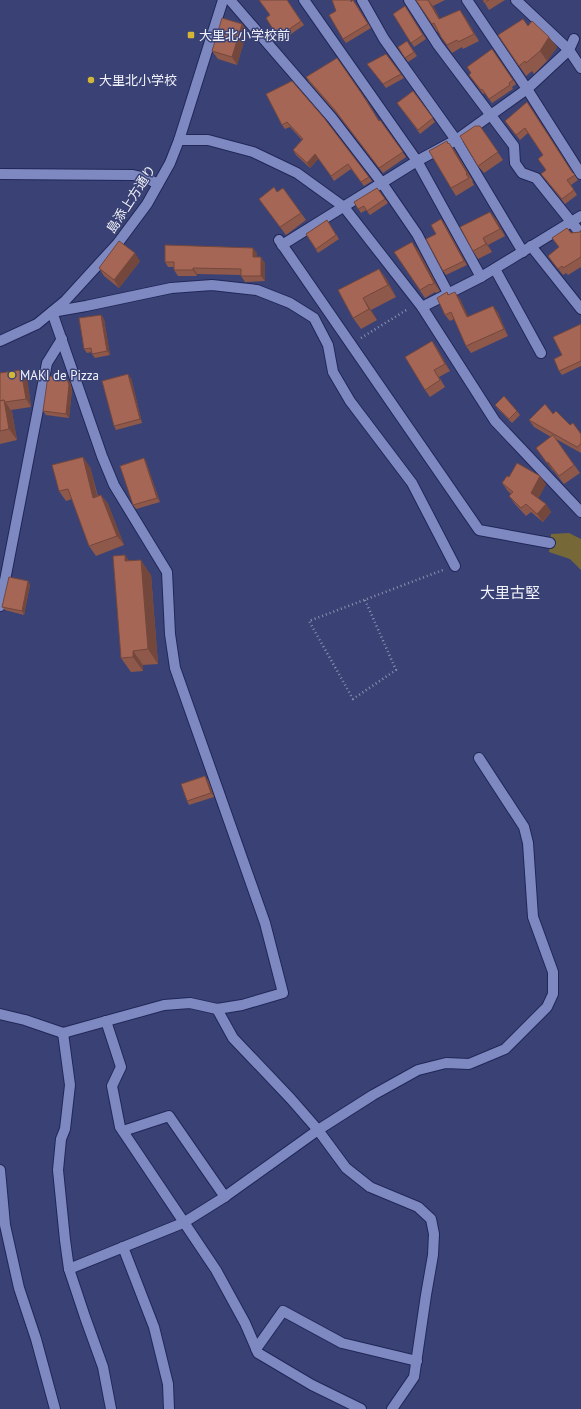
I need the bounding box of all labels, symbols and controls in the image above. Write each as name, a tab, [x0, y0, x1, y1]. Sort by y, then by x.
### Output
place label: 大里北小学校前	[199, 27, 290, 44]
marker: 大里北小学校前	[186, 30, 196, 40]
place label: 大里北小学校	[99, 72, 177, 89]
marker: 大里北小学校	[86, 75, 96, 85]
street label: 島添上方通り	[103, 162, 159, 236]
place label: MAKI de Pizza	[20, 367, 99, 384]
marker: MAKI de Pizza	[7, 370, 17, 380]
district label: 大里古堅	[480, 583, 540, 602]

